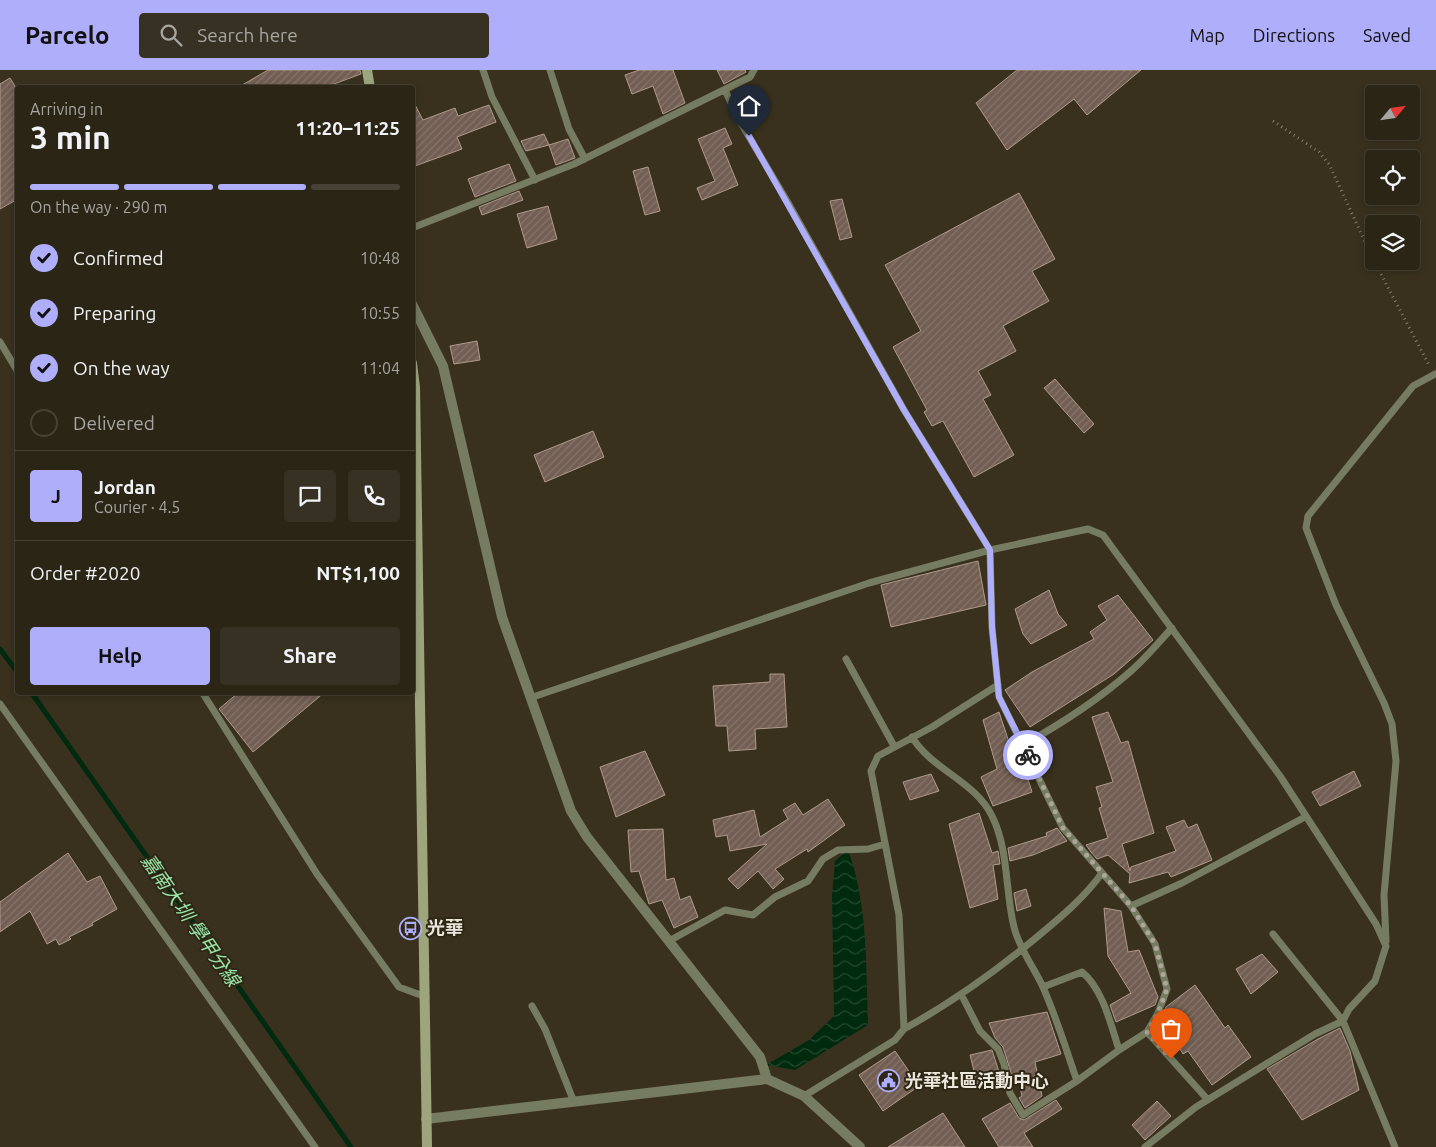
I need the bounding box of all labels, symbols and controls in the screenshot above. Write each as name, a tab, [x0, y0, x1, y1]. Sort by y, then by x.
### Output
search box	[139, 13, 489, 58]
icon: search	[157, 21, 185, 49]
text: Parcelo	[25, 22, 109, 49]
text: Search here	[197, 24, 298, 46]
text: Map	[1189, 25, 1225, 45]
text: Directions	[1253, 25, 1335, 45]
text: Saved	[1363, 25, 1411, 45]
pin	[728, 85, 770, 136]
north arrow	[1365, 85, 1420, 140]
map controls	[1365, 85, 1420, 270]
icon: home	[735, 92, 763, 120]
text: Arriving in	[30, 100, 103, 118]
text: 11:20–11:25	[295, 117, 400, 139]
text: 3 min	[30, 119, 111, 155]
button: locate	[1365, 150, 1420, 205]
text: On the way · 290 m	[30, 198, 167, 216]
button: layers	[1365, 215, 1420, 270]
icon: check	[30, 244, 58, 272]
text: Confirmed	[73, 247, 164, 269]
text: 10:48	[360, 249, 400, 267]
icon: check	[30, 299, 58, 327]
text: Preparing	[73, 302, 157, 324]
text: 10:55	[360, 304, 400, 322]
icon: check	[30, 354, 58, 382]
text: On the way	[73, 357, 170, 379]
text: 11:04	[360, 359, 400, 377]
text: Delivered	[73, 412, 155, 434]
button: chat	[284, 470, 336, 522]
button: phone	[348, 470, 400, 522]
text: Jordan	[94, 476, 156, 498]
text: J	[51, 485, 61, 507]
text: Courier · 4.5	[94, 498, 180, 516]
text: Order #2020	[30, 562, 140, 584]
text: NT$1,100	[316, 562, 400, 584]
button: Help	[30, 627, 210, 685]
button: Share	[220, 627, 400, 685]
courier	[1003, 730, 1053, 780]
icon: bike	[1014, 741, 1042, 769]
water label: 嘉南大圳 學甲分線	[137, 850, 246, 992]
bus stop icon: 光華	[399, 916, 423, 940]
place label: 光華	[427, 917, 463, 937]
pin	[1150, 1008, 1192, 1059]
icon: bag	[1157, 1015, 1185, 1043]
public building icon: 光華社區活動中心	[877, 1069, 901, 1093]
place label: 光華社區活動中心	[905, 1070, 1049, 1090]

